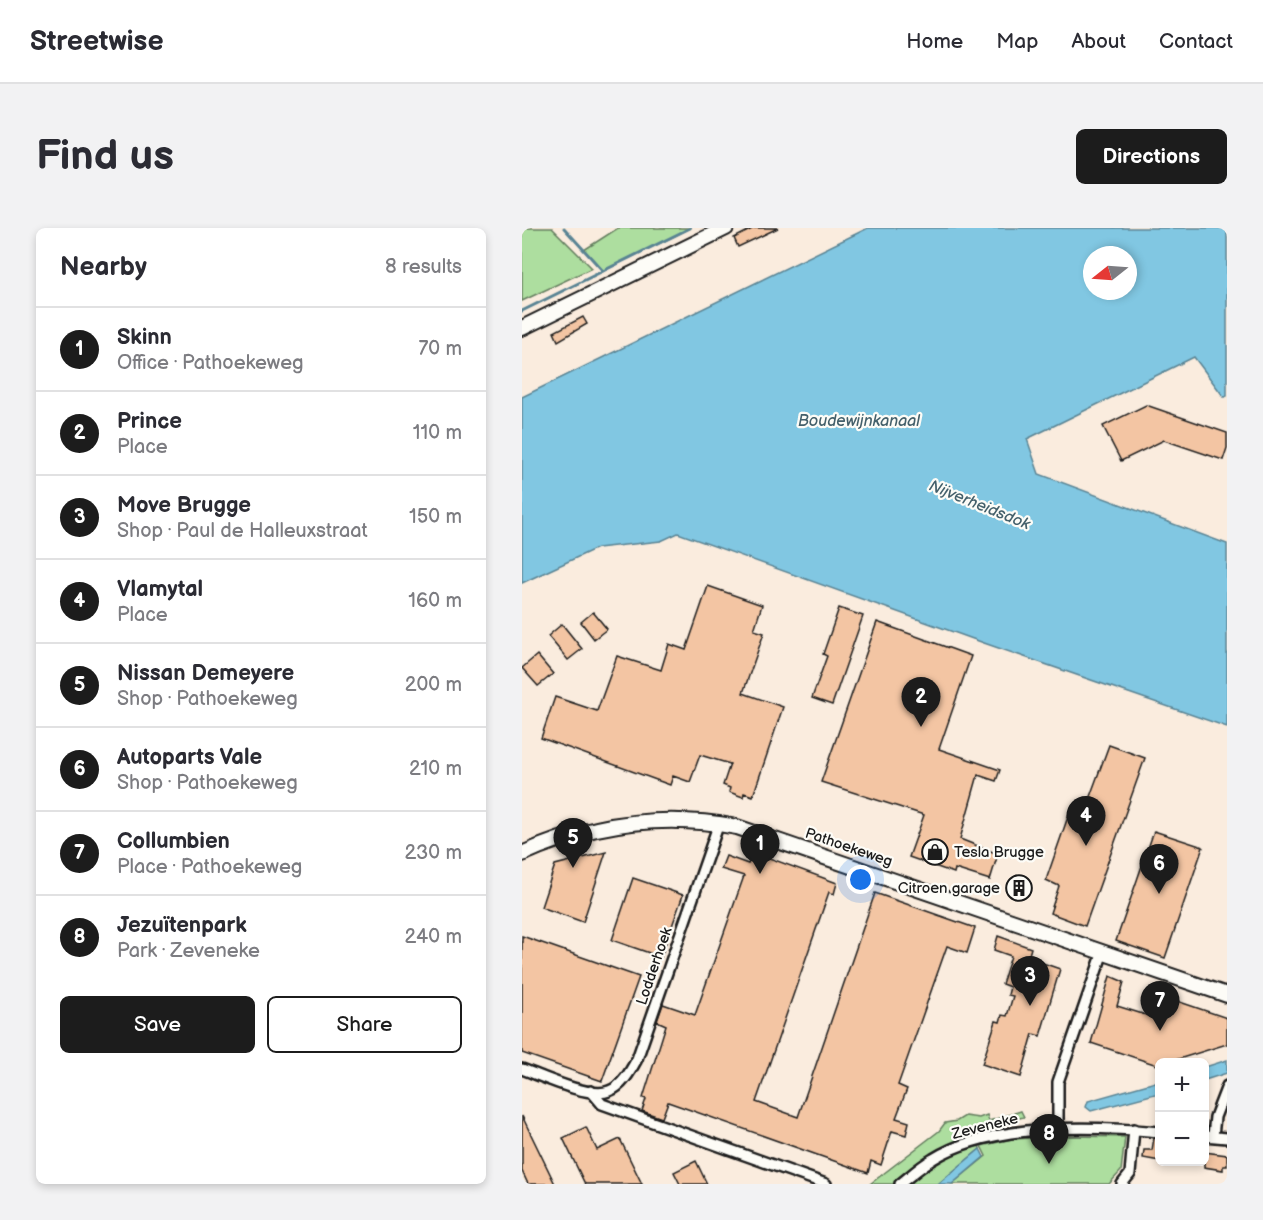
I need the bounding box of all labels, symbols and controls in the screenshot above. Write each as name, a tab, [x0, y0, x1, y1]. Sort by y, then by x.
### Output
text: Streetwise	[30, 25, 163, 58]
text: Home	[906, 29, 963, 54]
text: Map	[996, 29, 1038, 54]
text: About	[1071, 29, 1126, 54]
text: Contact	[1159, 29, 1233, 54]
button: Directions	[1076, 129, 1227, 184]
text: Find us	[36, 131, 174, 182]
north arrow	[1083, 246, 1137, 300]
text: Nearby	[60, 252, 147, 283]
text: 8 results	[385, 255, 462, 279]
text: Skinn	[117, 324, 172, 351]
text: 1	[75, 337, 84, 361]
text: 70 m	[418, 337, 462, 361]
text: Office · Pathoekeweg	[117, 351, 304, 375]
text: Prince	[117, 408, 182, 435]
water label: Boudewijnkanaal	[798, 412, 921, 431]
text: 2	[74, 421, 85, 445]
text: 110 m	[413, 421, 462, 445]
text: Place	[117, 435, 168, 459]
water label: Nijverheidsdok	[926, 477, 1034, 535]
text: Move Brugge	[117, 492, 251, 519]
text: 3	[74, 505, 85, 529]
text: 150 m	[409, 505, 462, 529]
text: Shop · Paul de Halleuxstraat	[117, 519, 368, 543]
text: Vlamytal	[117, 576, 203, 603]
text: 4	[74, 589, 85, 613]
text: 160 m	[408, 589, 462, 613]
text: Place	[117, 603, 168, 627]
text: Nissan Demeyere	[117, 660, 294, 687]
text: 5	[74, 673, 85, 697]
text: 200 m	[405, 673, 462, 697]
pin: 2	[902, 678, 940, 727]
text: Shop · Pathoekeweg	[117, 687, 298, 711]
text: Autoparts Vale	[117, 744, 262, 771]
text: 6	[73, 757, 86, 781]
text: 210 m	[409, 757, 462, 781]
text: Shop · Pathoekeweg	[117, 771, 298, 795]
pin: 4	[1066, 796, 1106, 846]
pin: 5	[554, 818, 592, 868]
pin: 1	[740, 824, 780, 874]
street label: Pathoekeweg	[803, 824, 895, 871]
text: Collumbien	[117, 828, 230, 855]
shop icon: Tesla Brugge	[920, 837, 950, 867]
text: 7	[74, 841, 85, 865]
text: 230 m	[405, 841, 462, 865]
place label: Tesla Brugge	[954, 843, 1044, 862]
pin: 6	[1140, 844, 1178, 894]
text: Place · Pathoekeweg	[117, 855, 302, 879]
your location	[846, 865, 875, 894]
building icon: Citroen garage	[1004, 873, 1034, 903]
place label: Citroen garage	[898, 879, 1000, 898]
text: Jezuïtenpark	[117, 912, 247, 939]
street label: Lodderhoek	[632, 924, 677, 1008]
text: 8	[73, 925, 86, 949]
text: 240 m	[405, 925, 462, 949]
text: Park · Zeveneke	[117, 939, 260, 963]
pin: 3	[1010, 956, 1050, 1006]
pin: 7	[1140, 982, 1180, 1031]
button: Save	[60, 996, 255, 1053]
button: Share	[267, 996, 462, 1053]
map controls	[1155, 1058, 1209, 1166]
button: +	[1155, 1058, 1209, 1112]
street label: Zeveneke	[949, 1109, 1020, 1144]
button: −	[1155, 1112, 1209, 1166]
pin: 8	[1030, 1114, 1068, 1164]

